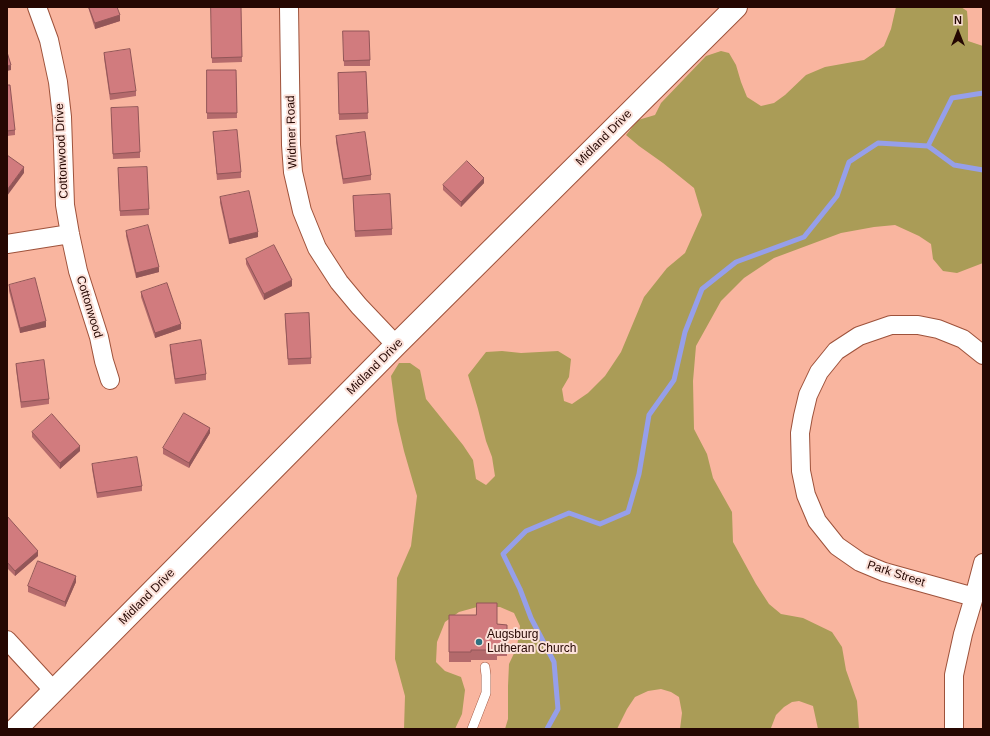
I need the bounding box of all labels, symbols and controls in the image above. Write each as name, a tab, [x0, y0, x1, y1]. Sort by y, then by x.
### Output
north arrow	[938, 12, 978, 52]
text: N	[954, 14, 962, 26]
street label: Widmer Road	[284, 95, 300, 169]
street label: Cottonwood Drive	[52, 103, 72, 199]
street label: Midland Drive	[573, 107, 635, 169]
street label: Cottonwood	[73, 274, 105, 340]
street label: Midland Drive	[344, 336, 406, 398]
street label: Park Street	[865, 558, 927, 590]
street label: Midland Drive	[116, 566, 178, 628]
place label: Augsburg Lutheran Church	[487, 628, 576, 656]
marker: Augsburg Lutheran Church	[474, 637, 484, 647]

